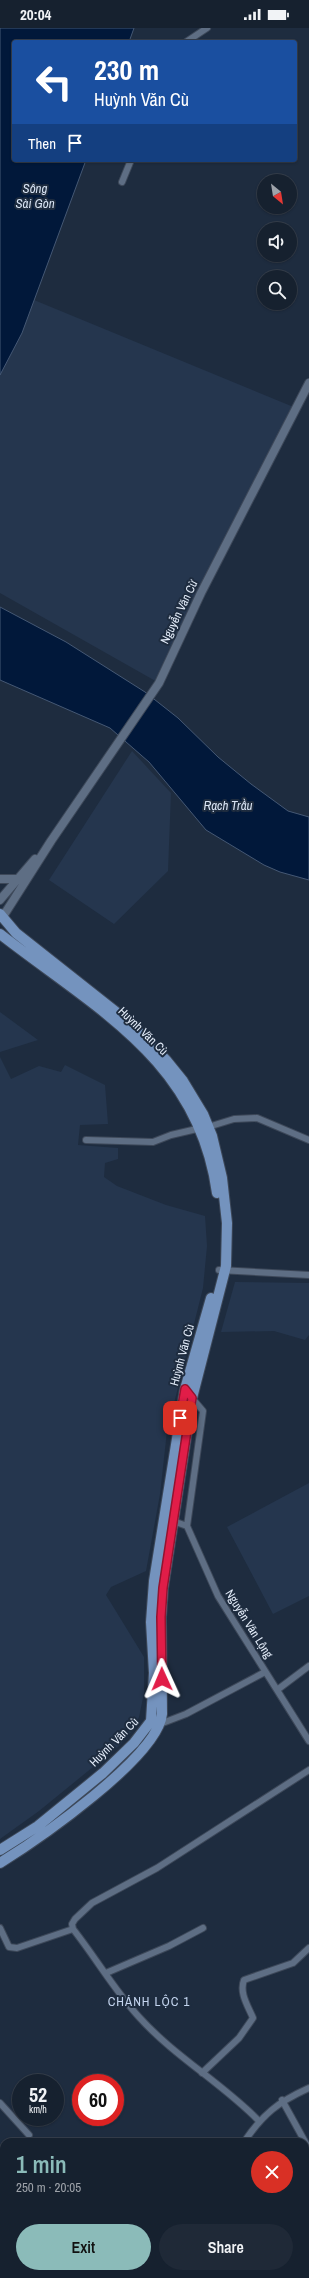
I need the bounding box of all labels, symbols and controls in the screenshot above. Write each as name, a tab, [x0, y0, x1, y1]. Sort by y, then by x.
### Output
text: 20:04	[20, 4, 51, 25]
text: 230 m	[94, 51, 159, 89]
icon: left	[28, 56, 80, 108]
text: Huỳnh Văn Cù	[94, 87, 189, 112]
icon: arrive	[64, 132, 86, 154]
text: Then	[28, 133, 56, 154]
north arrow	[257, 174, 297, 214]
map controls	[257, 174, 297, 310]
water label: Sông Sài Gòn	[15, 180, 55, 212]
button: sound	[257, 222, 297, 262]
button: search	[257, 270, 297, 310]
street label: Nguyễn Văn Cừ	[157, 577, 201, 646]
water label: Rạch Trầu	[203, 797, 253, 814]
street label: Huỳnh Văn Cù	[115, 1003, 171, 1059]
street label: Huỳnh Văn Cù	[166, 1322, 198, 1388]
pin	[163, 1401, 197, 1435]
icon: arrive	[169, 1407, 191, 1429]
street label: Nguyễn Văn Lộng	[222, 1587, 277, 1662]
position arrow	[141, 1658, 183, 1700]
street label: Huỳnh Văn Cù	[86, 1714, 142, 1770]
district label: CHÁNH LỘC 1	[108, 1993, 190, 2010]
speed limit sign: 60	[72, 2074, 124, 2126]
text: 52	[29, 2081, 47, 2108]
text: km/h	[29, 2103, 47, 2116]
text: 1 min	[16, 2148, 67, 2180]
button: close	[251, 2151, 293, 2193]
text: 250 m · 20:05	[16, 2179, 81, 2196]
button: Exit	[16, 2224, 151, 2270]
button: Share	[159, 2224, 293, 2270]

